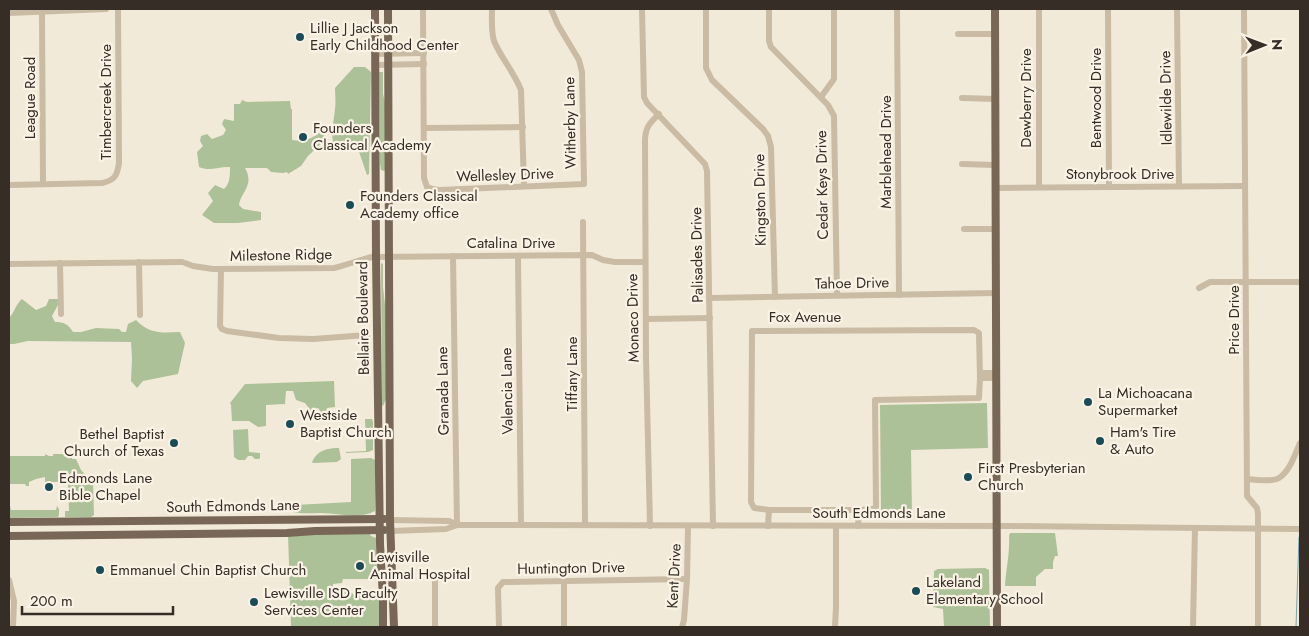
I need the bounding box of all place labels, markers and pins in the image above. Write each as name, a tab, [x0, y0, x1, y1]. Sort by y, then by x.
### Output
place label: Lillie J Jackson Early Childhood Center	[310, 17, 460, 56]
marker: Lillie J Jackson Early Childhood Center	[294, 31, 306, 43]
place label: Founders Classical Academy	[313, 117, 431, 156]
marker: Founders Classical Academy	[297, 131, 309, 143]
place label: Founders Classical Academy office	[360, 185, 478, 224]
marker: Founders Classical Academy office	[344, 199, 356, 211]
place label: La Michoacana Supermarket	[1098, 382, 1192, 421]
marker: La Michoacana Supermarket	[1082, 396, 1094, 408]
place label: Westside Baptist Church	[300, 404, 392, 443]
marker: Westside Baptist Church	[284, 418, 296, 430]
place label: Ham's Tire & Auto	[1110, 421, 1176, 460]
place label: Bethel Baptist Church of Texas	[64, 423, 164, 462]
marker: Ham's Tire & Auto	[1094, 435, 1106, 447]
marker: Bethel Baptist Church of Texas	[168, 437, 180, 449]
place label: First Presbyterian Church	[978, 457, 1086, 496]
place label: Edmonds Lane Bible Chapel	[59, 467, 153, 506]
marker: First Presbyterian Church	[962, 471, 974, 483]
marker: Edmonds Lane Bible Chapel	[43, 481, 55, 493]
place label: Lewisville Animal Hospital	[370, 546, 470, 585]
place label: Emmanuel Chin Baptist Church	[110, 559, 307, 581]
marker: Lewisville Animal Hospital	[354, 560, 366, 572]
marker: Emmanuel Chin Baptist Church	[94, 564, 106, 576]
place label: Lakeland Elementary School	[926, 571, 1043, 610]
place label: Lewisville ISD Faculty Services Center	[264, 582, 398, 621]
marker: Lakeland Elementary School	[910, 585, 922, 597]
marker: Lewisville ISD Faculty Services Center	[248, 596, 260, 608]

